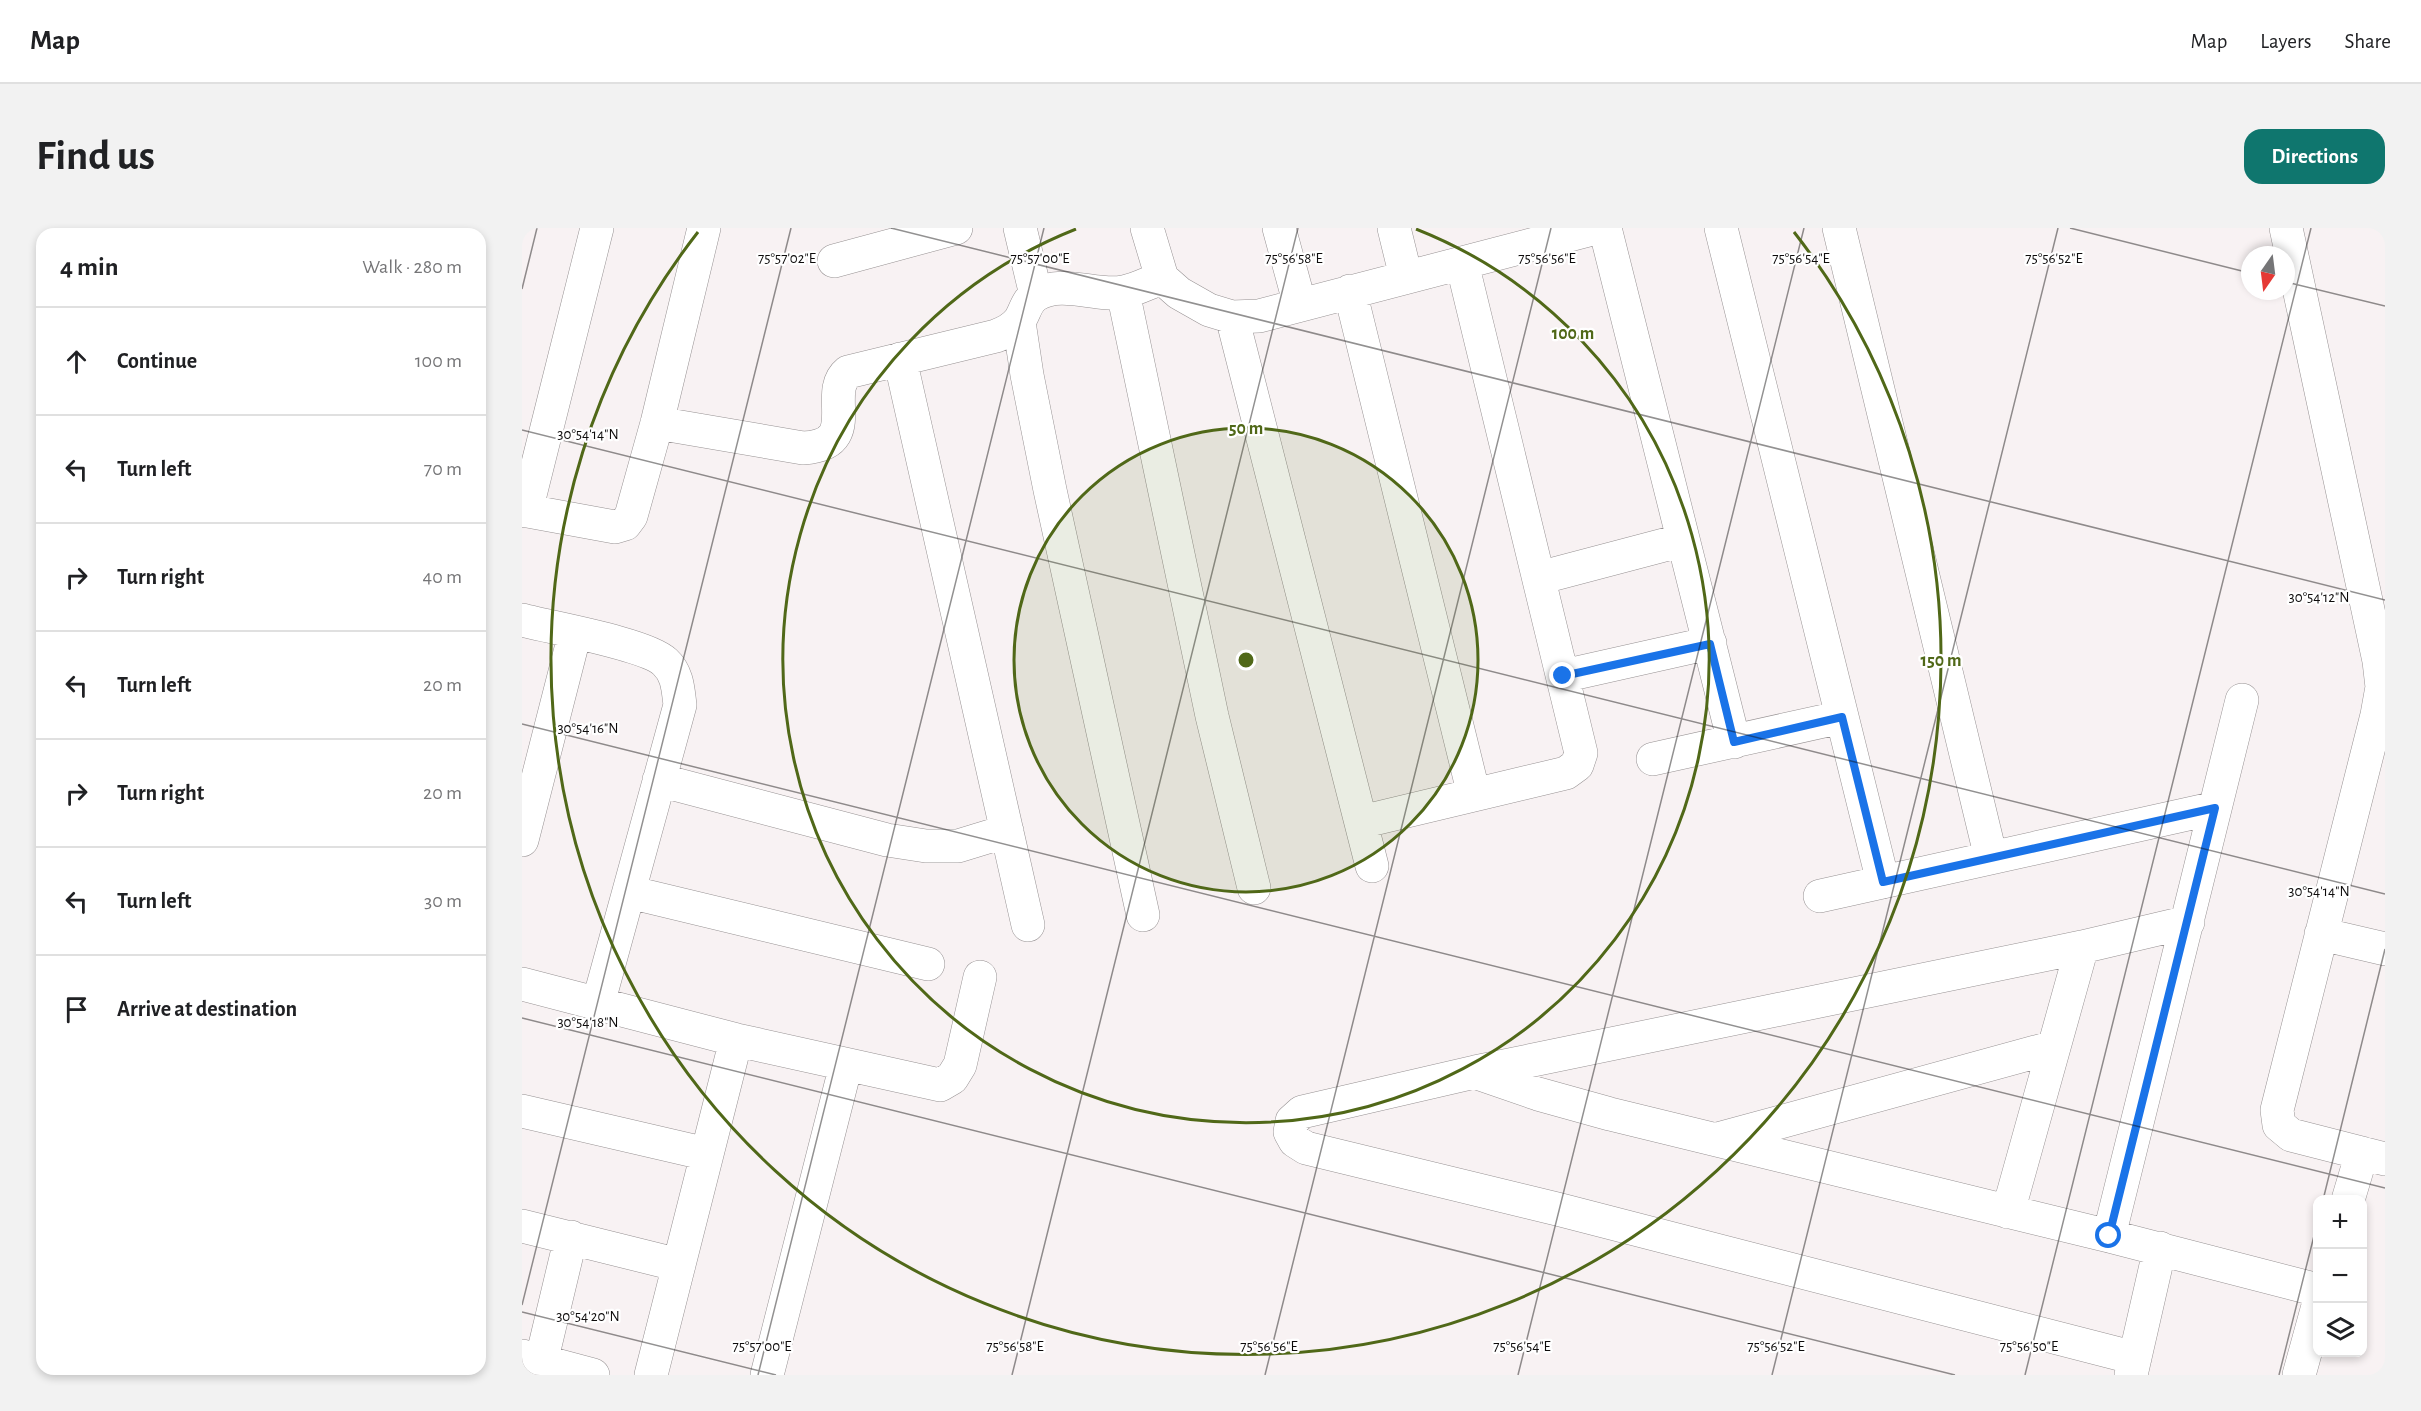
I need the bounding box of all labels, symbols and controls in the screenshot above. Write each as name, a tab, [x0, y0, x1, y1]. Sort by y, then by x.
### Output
text: Map	[30, 27, 80, 55]
text: Map	[2191, 31, 2227, 52]
text: Layers	[2260, 31, 2311, 52]
text: Share	[2344, 31, 2391, 52]
button: Directions	[2244, 129, 2385, 184]
text: Find us	[36, 135, 155, 177]
north arrow	[2241, 246, 2295, 300]
text: 75°57'02"E	[758, 251, 816, 266]
text: 75°57'00"E	[1010, 251, 1070, 266]
text: 75°56'58"E	[1265, 251, 1323, 266]
text: 75°56'56"E	[1518, 251, 1576, 266]
text: 75°56'54"E	[1772, 251, 1830, 266]
text: 75°56'52"E	[2025, 251, 2083, 266]
text: 4 min	[60, 254, 119, 280]
text: Walk · 280 m	[362, 257, 462, 277]
text: 100 m	[1552, 325, 1594, 343]
icon: ahead	[60, 345, 93, 378]
text: Continue	[117, 350, 197, 372]
text: 100 m	[415, 351, 462, 371]
text: 50 m	[1229, 420, 1263, 438]
text: 30°54'14"N	[557, 427, 619, 442]
icon: left	[60, 453, 93, 486]
text: Turn left	[117, 458, 191, 480]
text: 70 m	[424, 459, 462, 479]
icon: right	[60, 561, 93, 594]
text: Turn right	[117, 566, 204, 588]
text: 40 m	[423, 567, 462, 587]
text: 30°54'12"N	[2289, 590, 2349, 605]
centre of rings	[1236, 650, 1256, 670]
text: 150 m	[1921, 652, 1961, 670]
route end	[1549, 662, 1575, 688]
icon: left	[60, 669, 93, 702]
text: Turn left	[117, 674, 191, 696]
text: 20 m	[423, 675, 462, 695]
text: 30°54'16"N	[557, 721, 619, 736]
icon: right	[60, 777, 93, 810]
text: Turn right	[117, 782, 204, 804]
text: 20 m	[423, 783, 462, 803]
text: 30°54'14"N	[2288, 884, 2350, 899]
icon: left	[60, 885, 93, 918]
text: Turn left	[117, 890, 191, 912]
text: 30 m	[424, 891, 462, 911]
icon: arrive	[60, 993, 93, 1026]
text: Arrive at destination	[117, 998, 297, 1020]
text: 30°54'18"N	[557, 1015, 619, 1030]
map controls	[2313, 1195, 2367, 1357]
button: +	[2313, 1195, 2367, 1249]
route start	[2095, 1222, 2121, 1248]
button: −	[2313, 1249, 2367, 1303]
button: layers	[2313, 1303, 2367, 1357]
text: 30°54'20"N	[556, 1309, 620, 1324]
text: 75°57'00"E	[732, 1339, 792, 1354]
text: 75°56'58"E	[986, 1339, 1044, 1354]
text: 75°56'56"E	[1240, 1339, 1298, 1354]
text: 75°56'54"E	[1493, 1339, 1551, 1354]
text: 75°56'52"E	[1747, 1339, 1805, 1354]
text: 75°56'50"E	[2000, 1339, 2058, 1354]

